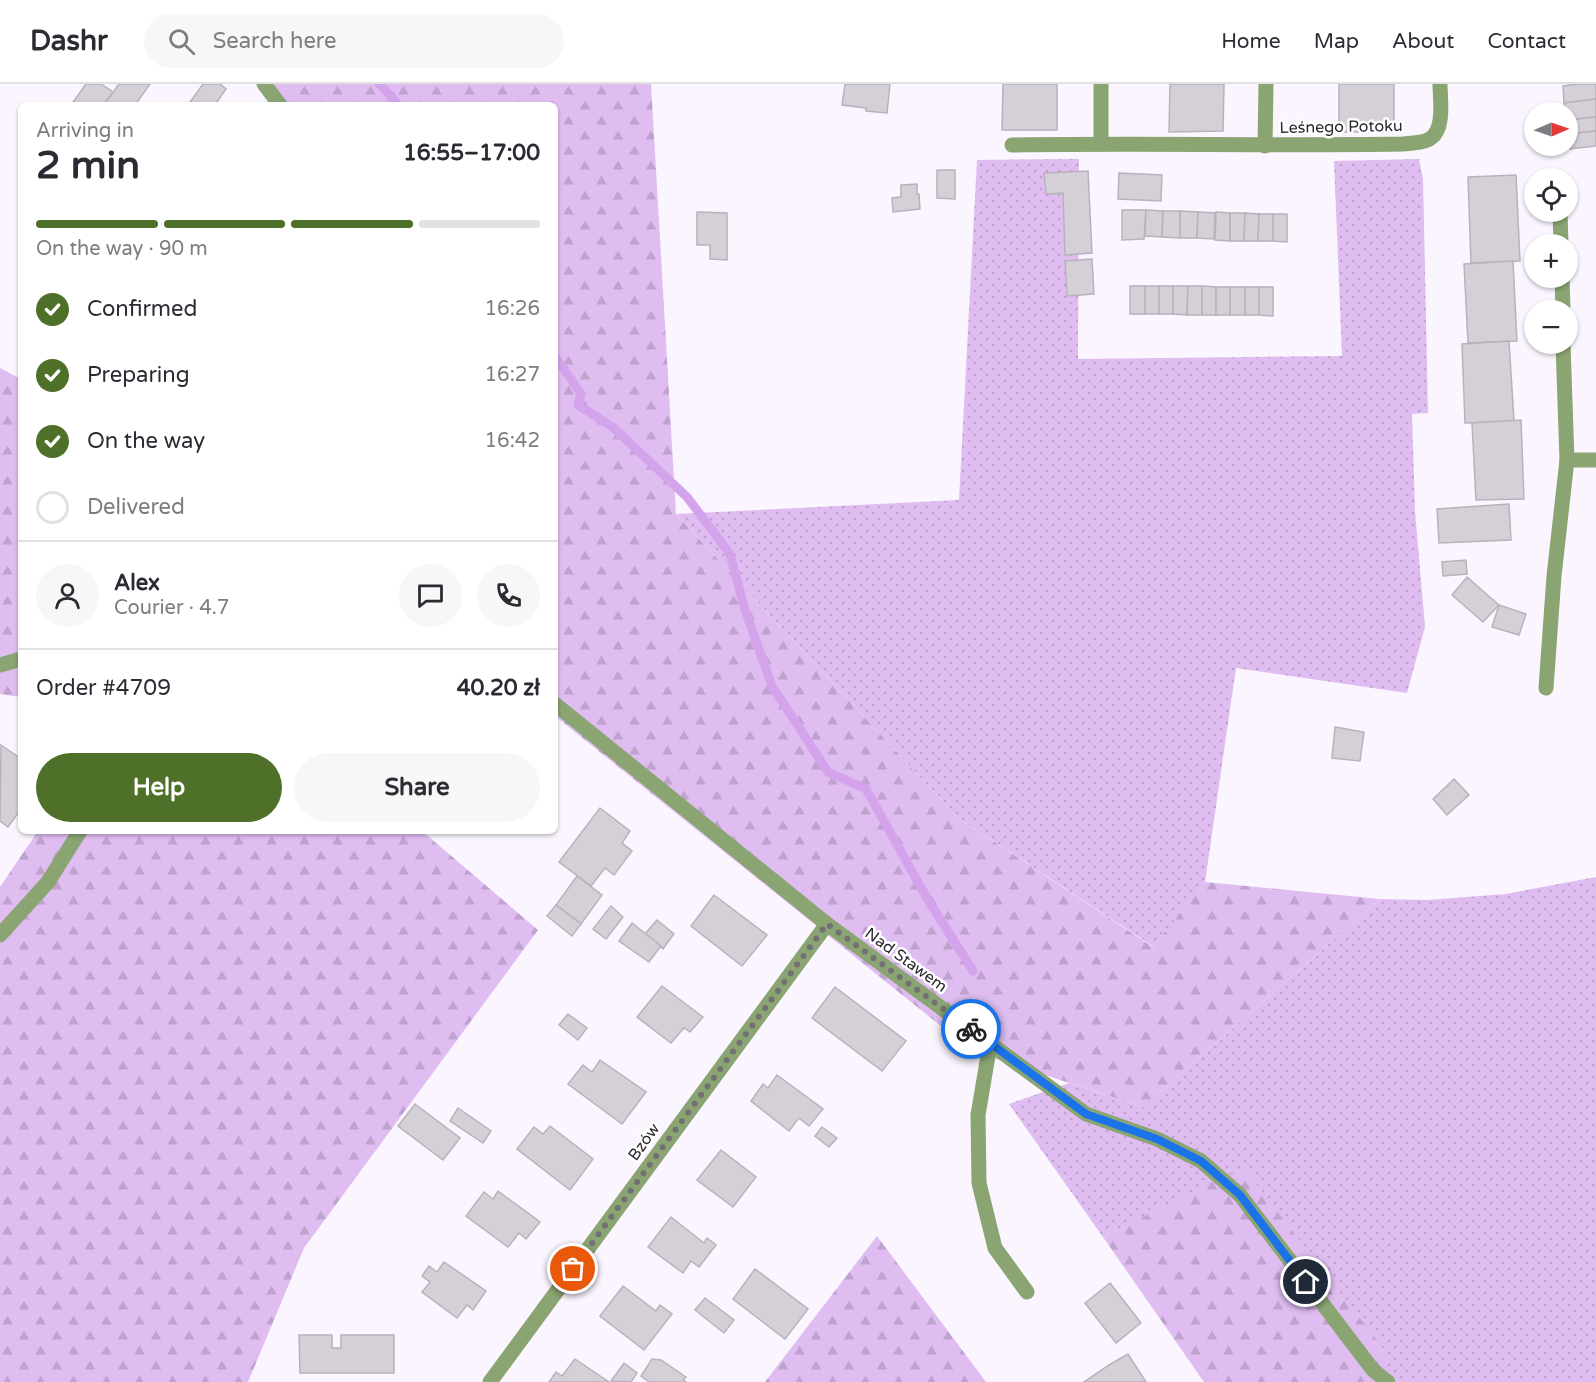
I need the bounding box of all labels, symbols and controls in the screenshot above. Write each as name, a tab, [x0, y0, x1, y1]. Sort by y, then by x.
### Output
search box	[144, 14, 564, 68]
text: Dashr	[30, 24, 108, 58]
icon: search	[165, 25, 198, 58]
text: Search here	[213, 28, 336, 54]
text: Home	[1221, 29, 1281, 54]
text: Map	[1314, 29, 1359, 54]
text: About	[1392, 29, 1454, 54]
text: Contact	[1487, 29, 1566, 54]
north arrow	[1524, 102, 1578, 156]
map controls	[1524, 102, 1578, 354]
street label: Leśnego Potoku	[1279, 116, 1403, 138]
text: Arriving in	[36, 119, 134, 143]
text: 16:55–17:00	[403, 140, 540, 166]
text: 2 min	[36, 142, 140, 189]
button: locate	[1524, 168, 1578, 222]
button: +	[1524, 234, 1578, 288]
text: On the way · 90 m	[36, 237, 208, 261]
icon: check	[36, 293, 69, 326]
text: Confirmed	[87, 296, 197, 322]
text: 16:26	[485, 297, 540, 321]
button: −	[1524, 300, 1578, 354]
icon: check	[36, 359, 69, 392]
text: Preparing	[87, 362, 190, 388]
text: 16:27	[485, 363, 540, 387]
icon: check	[36, 425, 69, 458]
text: On the way	[87, 428, 205, 454]
text: 16:42	[485, 429, 540, 453]
text: Delivered	[87, 494, 185, 520]
button: person	[36, 564, 99, 627]
button: chat	[399, 564, 462, 627]
button: phone	[477, 564, 540, 627]
text: Alex	[114, 570, 160, 596]
text: Courier · 4.7	[114, 596, 229, 620]
text: Order #4709	[36, 675, 171, 701]
text: 40.20 zł	[457, 675, 540, 701]
button: Help	[36, 753, 282, 822]
button: Share	[294, 753, 540, 822]
street label: Nad Stawem	[861, 923, 951, 997]
courier	[941, 999, 1001, 1059]
icon: bike	[955, 1013, 988, 1046]
street label: Bzów	[624, 1119, 664, 1165]
pin	[547, 1243, 598, 1294]
icon: bag	[556, 1252, 589, 1285]
pin	[1280, 1256, 1331, 1307]
icon: home	[1289, 1265, 1322, 1298]

